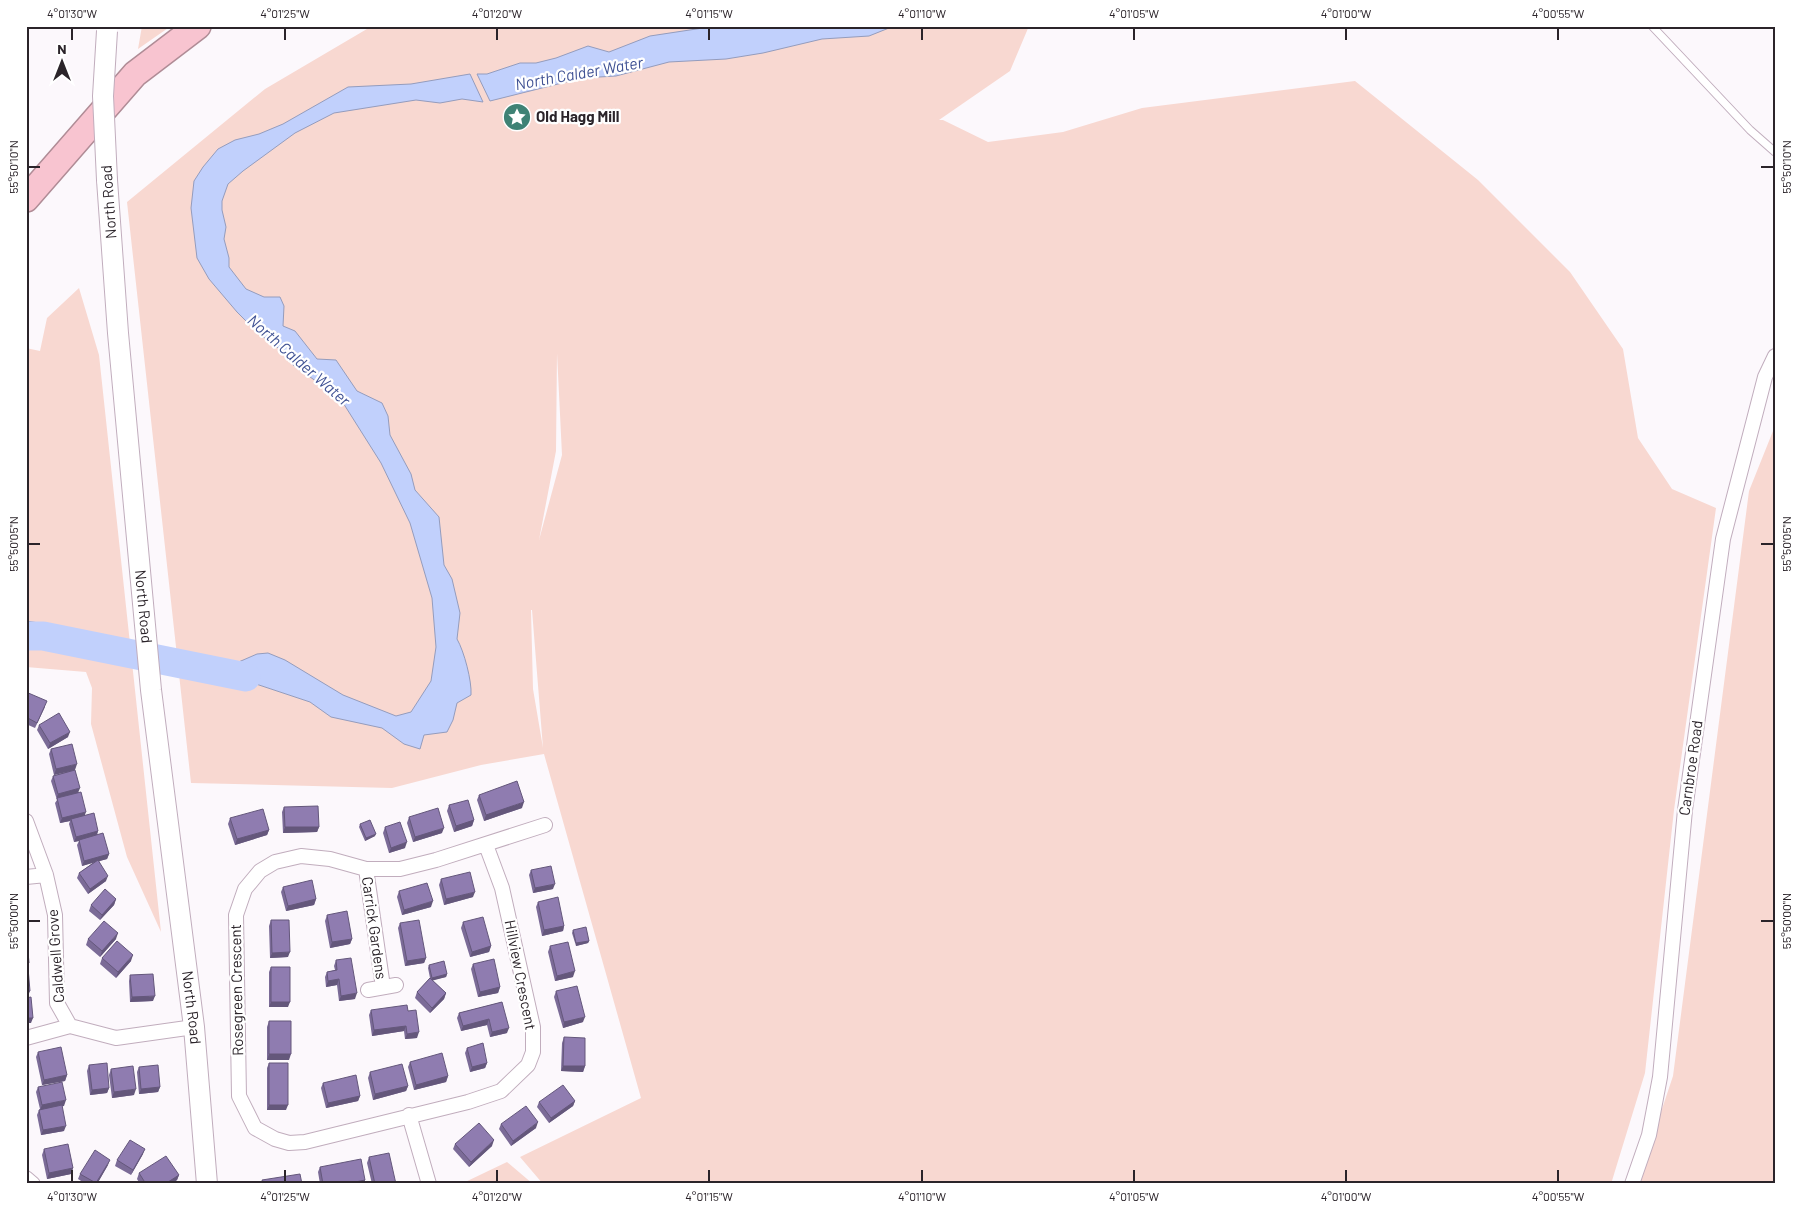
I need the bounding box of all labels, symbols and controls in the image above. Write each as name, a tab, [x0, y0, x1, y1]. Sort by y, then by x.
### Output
text: 4°01'30"W	[47, 6, 97, 20]
text: 4°01'25"W	[260, 6, 310, 20]
text: 4°01'20"W	[472, 6, 523, 20]
text: 4°01'15"W	[685, 6, 733, 20]
text: 4°01'10"W	[898, 6, 947, 20]
text: 4°01'05"W	[1109, 6, 1159, 20]
text: 4°01'00"W	[1321, 6, 1372, 20]
text: 4°00'55"W	[1532, 6, 1585, 20]
north arrow	[38, 38, 88, 88]
text: N	[57, 40, 67, 57]
water label: North Calder Water	[513, 52, 646, 93]
place icon: Old Hagg Mill	[502, 102, 532, 132]
place label: Old Hagg Mill	[536, 107, 619, 125]
text: 55°50'10"N	[6, 140, 20, 194]
text: 55°50'10"N	[1779, 140, 1793, 194]
street label: North Road	[96, 165, 120, 239]
water label: North Calder Water	[244, 310, 355, 410]
text: 55°50'05"N	[6, 516, 20, 572]
text: 55°50'05"N	[1779, 516, 1793, 572]
street label: North Road	[132, 569, 157, 644]
street label: Carnbroe Road	[1674, 719, 1706, 817]
street label: Carrick Gardens	[359, 875, 391, 980]
text: 55°50'00"N	[6, 893, 20, 949]
text: 55°50'00"N	[1779, 893, 1793, 949]
street label: Caldwell Grove	[43, 909, 67, 1004]
street label: Hillview Crescent	[501, 918, 540, 1031]
street label: Rosegreen Crescent	[226, 924, 246, 1056]
street label: North Road	[179, 970, 205, 1045]
text: 4°01'30"W	[47, 1189, 97, 1203]
text: 4°01'25"W	[260, 1189, 310, 1203]
text: 4°01'20"W	[472, 1189, 523, 1203]
text: 4°01'15"W	[685, 1189, 733, 1203]
text: 4°01'10"W	[898, 1189, 947, 1203]
text: 4°01'05"W	[1109, 1189, 1159, 1203]
text: 4°01'00"W	[1321, 1189, 1372, 1203]
text: 4°00'55"W	[1532, 1189, 1585, 1203]

